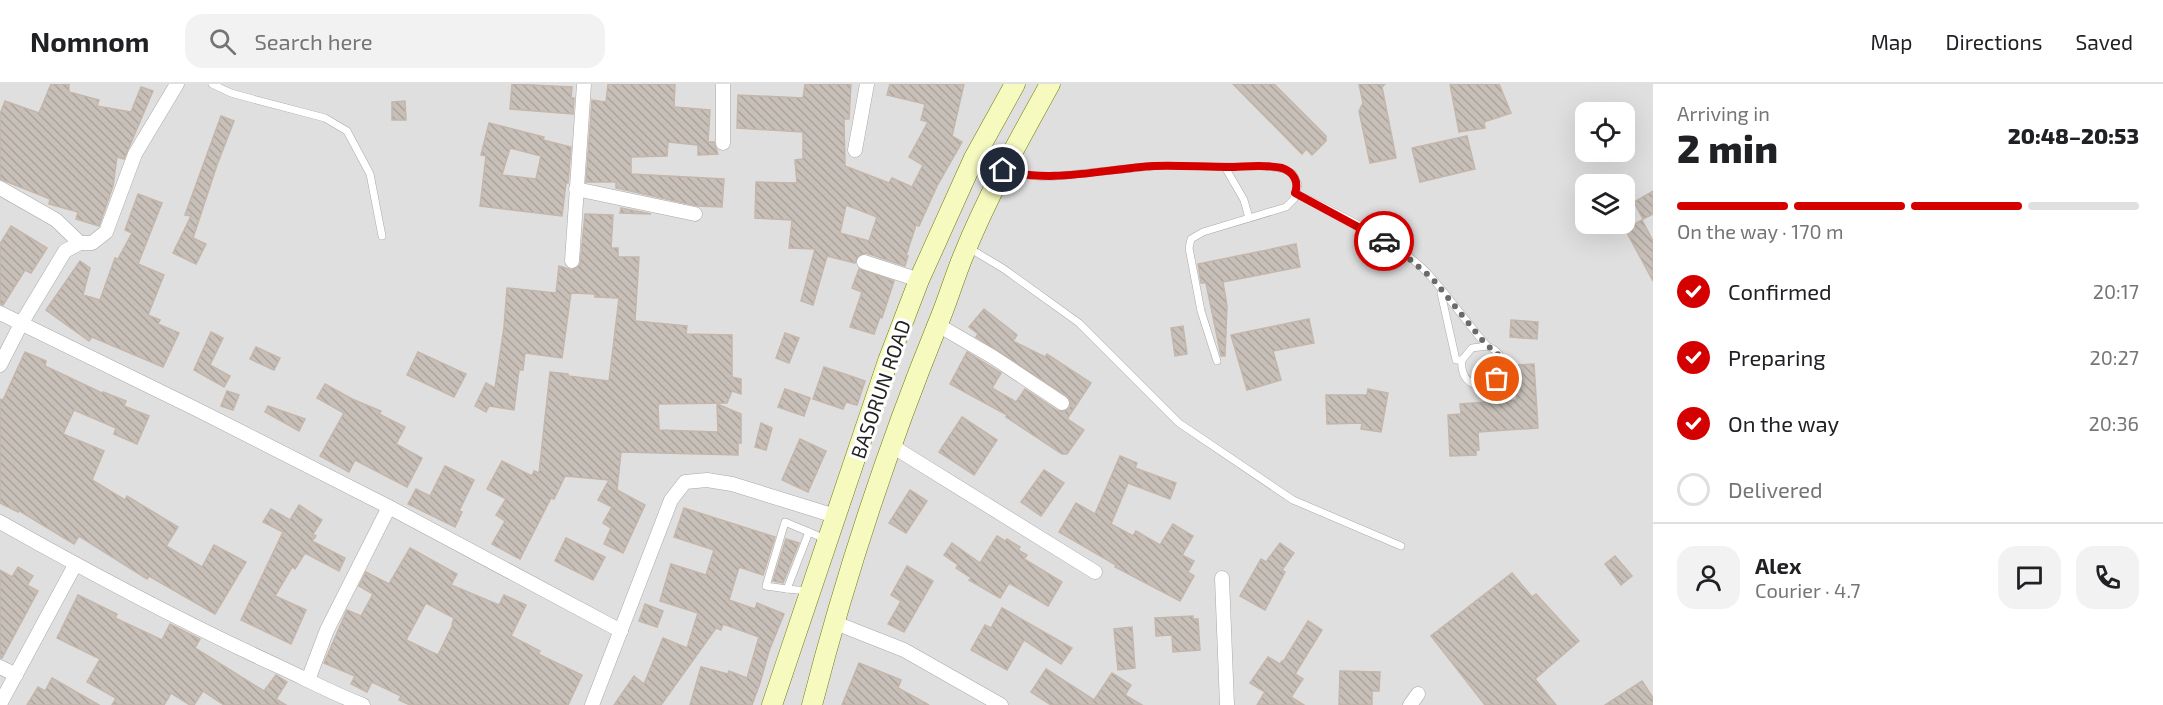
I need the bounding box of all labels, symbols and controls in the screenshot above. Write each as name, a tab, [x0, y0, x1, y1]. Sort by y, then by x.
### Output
search box	[185, 14, 605, 68]
text: Nomnom	[30, 24, 149, 58]
icon: search	[206, 25, 239, 58]
text: Search here	[254, 28, 373, 54]
text: Map	[1870, 29, 1913, 54]
text: Directions	[1946, 29, 2042, 54]
text: Saved	[2075, 29, 2133, 54]
text: Arriving in	[1677, 101, 1770, 125]
map controls	[1575, 102, 1635, 234]
button: locate	[1575, 102, 1635, 162]
text: 20:48–20:53	[2008, 122, 2139, 148]
text: 2 min	[1677, 124, 1778, 171]
pin	[977, 144, 1028, 195]
icon: home	[986, 153, 1019, 186]
button: layers	[1575, 174, 1635, 234]
courier	[1354, 211, 1414, 271]
text: On the way · 170 m	[1677, 219, 1844, 243]
icon: car	[1368, 225, 1401, 258]
icon: check	[1677, 275, 1710, 308]
text: Confirmed	[1728, 278, 1832, 304]
text: 20:17	[2093, 279, 2139, 303]
street label: BASORUN ROAD	[845, 317, 915, 461]
icon: check	[1677, 341, 1710, 374]
text: Preparing	[1728, 344, 1826, 370]
text: 20:27	[2090, 345, 2139, 369]
pin	[1471, 353, 1522, 404]
icon: bag	[1480, 362, 1513, 395]
icon: check	[1677, 407, 1710, 440]
text: On the way	[1728, 410, 1839, 436]
text: 20:36	[2088, 411, 2139, 435]
text: Delivered	[1728, 476, 1823, 502]
button: person	[1677, 546, 1740, 609]
button: chat	[1998, 546, 2061, 609]
button: phone	[2076, 546, 2139, 609]
text: Alex	[1755, 552, 1801, 578]
text: Courier · 4.7	[1755, 578, 1861, 602]

